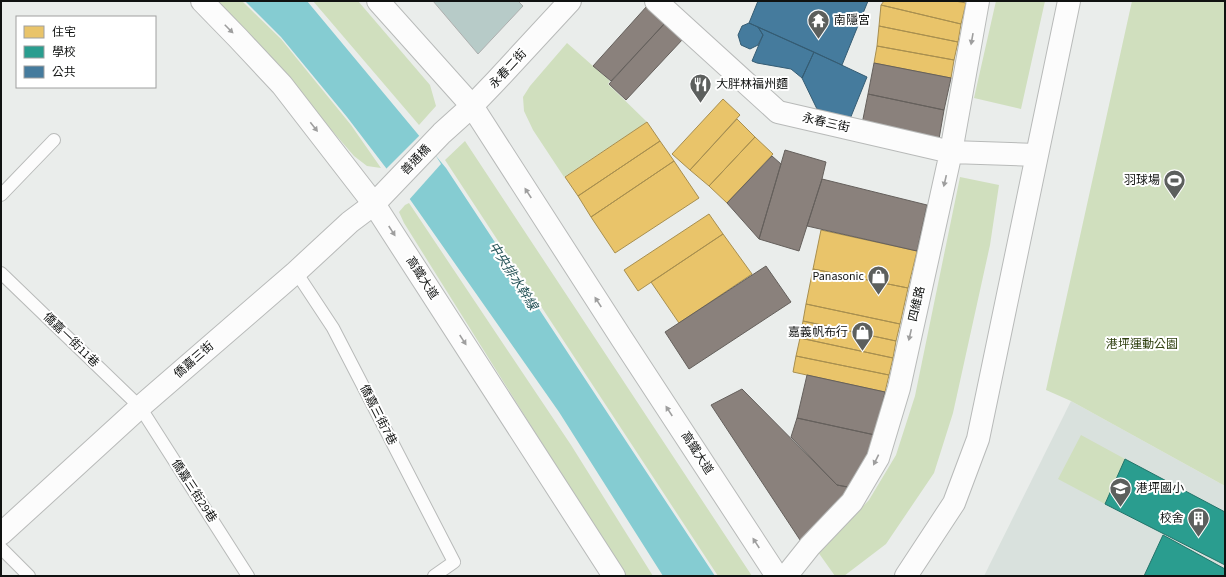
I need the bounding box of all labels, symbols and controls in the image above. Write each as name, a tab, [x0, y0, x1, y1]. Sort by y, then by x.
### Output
temple icon: 南隱宮	[806, 7, 832, 40]
place label: 南隱宮	[834, 12, 870, 29]
legend	[16, 16, 156, 88]
text: 住宅	[52, 24, 76, 41]
one-way arrow	[225, 24, 234, 34]
one-way arrow	[968, 33, 974, 45]
text: 學校	[52, 44, 76, 61]
street label: 永春二街	[485, 46, 531, 92]
text: 公共	[52, 64, 76, 81]
restaurant icon: 大胖林福州麵	[688, 71, 714, 104]
place label: 大胖林福州麵	[716, 76, 788, 93]
street label: 永春三街	[801, 109, 851, 137]
one-way arrow	[310, 121, 319, 132]
street label: 善通橋	[397, 141, 435, 179]
sports icon: 羽球場	[1162, 167, 1188, 200]
place label: 羽球場	[1124, 172, 1160, 189]
one-way arrow	[941, 175, 947, 187]
one-way arrow	[524, 188, 532, 198]
one-way arrow	[388, 226, 396, 236]
water label: 中央排水幹線	[484, 238, 543, 315]
street label: 高鐵大道	[402, 253, 442, 303]
shop icon: Panasonic	[866, 263, 892, 296]
place label: Panasonic	[813, 268, 865, 285]
street label: 四維路	[905, 285, 929, 323]
one-way arrow	[595, 296, 602, 308]
street label: 僑嘉一街11巷	[39, 309, 103, 371]
shop icon: 嘉義帆布行	[850, 319, 876, 352]
place label: 嘉義帆布行	[788, 324, 848, 341]
one-way arrow	[907, 329, 913, 341]
one-way arrow	[459, 334, 466, 346]
park label: 港坪運動公園	[1106, 336, 1178, 353]
street label: 僑嘉三街	[170, 338, 218, 382]
street label: 僑嘉三街7巷	[355, 382, 401, 448]
one-way arrow	[665, 406, 673, 416]
street label: 高鐵大道	[677, 428, 717, 478]
one-way arrow	[873, 454, 879, 466]
street label: 僑嘉三街29巷	[167, 456, 221, 526]
school or university icon: 港坪國小	[1108, 475, 1134, 508]
place label: 港坪國小	[1136, 480, 1184, 497]
building icon: 校舍	[1186, 505, 1212, 538]
place label: 校舍	[1160, 510, 1184, 527]
one-way arrow	[752, 538, 760, 548]

